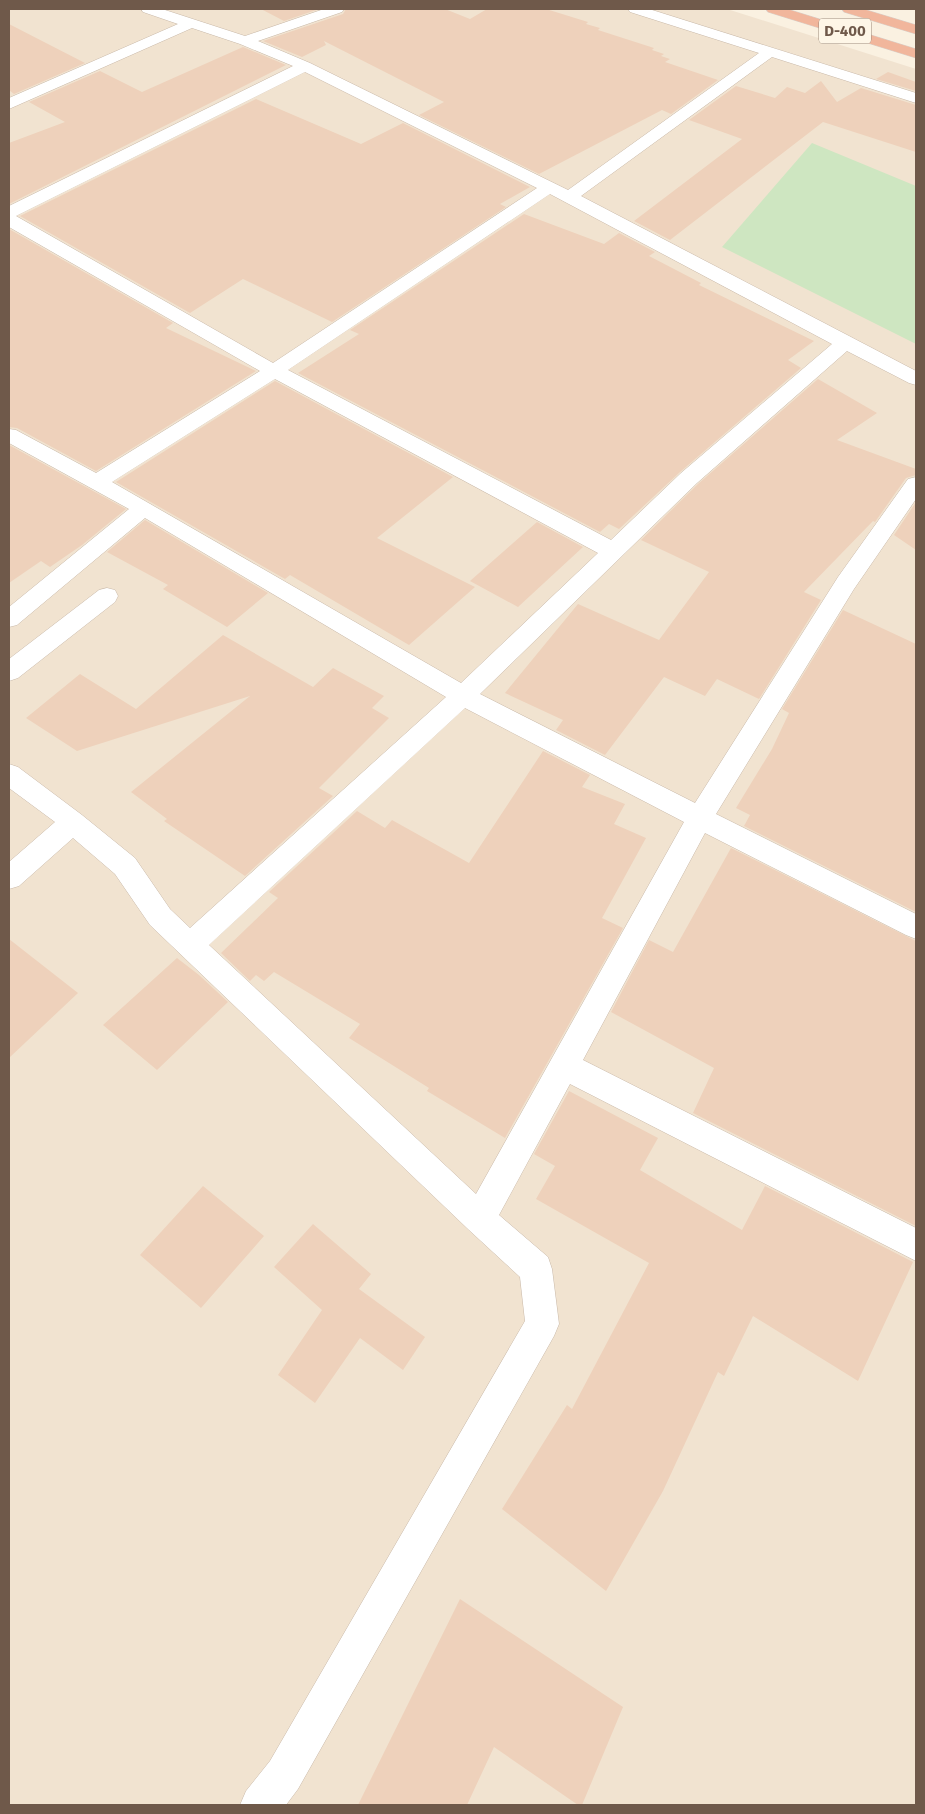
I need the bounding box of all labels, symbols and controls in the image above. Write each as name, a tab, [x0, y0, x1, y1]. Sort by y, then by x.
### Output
road number: D-400	[819, 18, 871, 44]

